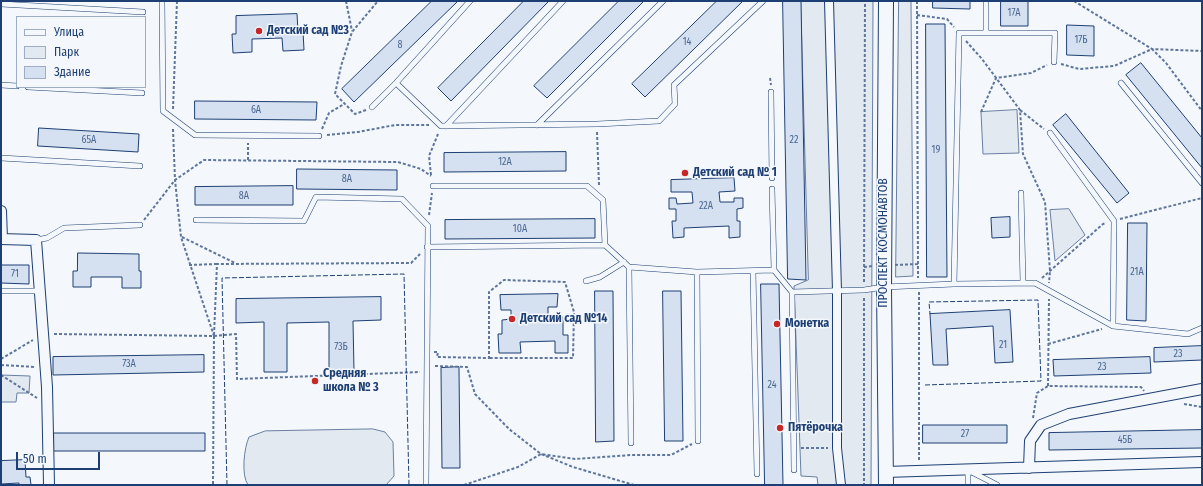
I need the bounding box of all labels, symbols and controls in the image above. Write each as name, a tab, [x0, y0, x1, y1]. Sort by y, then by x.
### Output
house number: 17А	[1008, 7, 1020, 19]
legend	[16, 16, 146, 88]
place label: Детский сад №3	[267, 24, 349, 38]
text: Улица	[54, 25, 84, 39]
marker: Детский сад №3	[254, 26, 264, 36]
house number: 17Б	[1074, 34, 1088, 46]
house number: 14	[683, 36, 691, 48]
house number: 8	[398, 39, 402, 51]
text: Парк	[54, 45, 79, 59]
text: Здание	[54, 65, 90, 79]
house number: 6А	[251, 104, 261, 116]
house number: 65А	[82, 134, 96, 146]
house number: 22	[790, 134, 798, 146]
house number: 19	[932, 144, 940, 156]
house number: 12А	[498, 156, 512, 168]
place label: Детский сад № 1	[693, 166, 777, 180]
marker: Детский сад № 1	[680, 168, 690, 178]
house number: 8А	[342, 173, 352, 185]
street label: ПРОСПЕКТ КОСМОНАВТОВ	[877, 178, 891, 308]
house number: 8А	[239, 190, 249, 202]
house number: 22А	[699, 200, 713, 212]
house number: 10А	[513, 223, 527, 235]
house number: 21А	[1130, 266, 1144, 278]
house number: 71	[11, 268, 19, 280]
place label: Детский сад №14	[520, 312, 607, 326]
marker: Детский сад №14	[507, 314, 517, 324]
place label: Монетка	[785, 317, 829, 331]
marker: Монетка	[772, 319, 782, 329]
house number: 21	[999, 339, 1007, 351]
house number: 73Б	[334, 341, 348, 353]
house number: 23	[1174, 348, 1182, 360]
house number: 73А	[122, 358, 136, 370]
house number: 23	[1098, 361, 1106, 373]
place label: Средняя школа № 3	[323, 367, 379, 395]
marker: Средняя школа № 3	[310, 376, 320, 386]
house number: 24	[767, 379, 777, 391]
place label: Пятёрочка	[788, 421, 843, 435]
marker: Пятёрочка	[775, 423, 785, 433]
house number: 27	[961, 428, 969, 440]
house number: 45Б	[1118, 434, 1132, 446]
scale bar	[18, 444, 102, 470]
text: 50 m	[23, 452, 47, 466]

